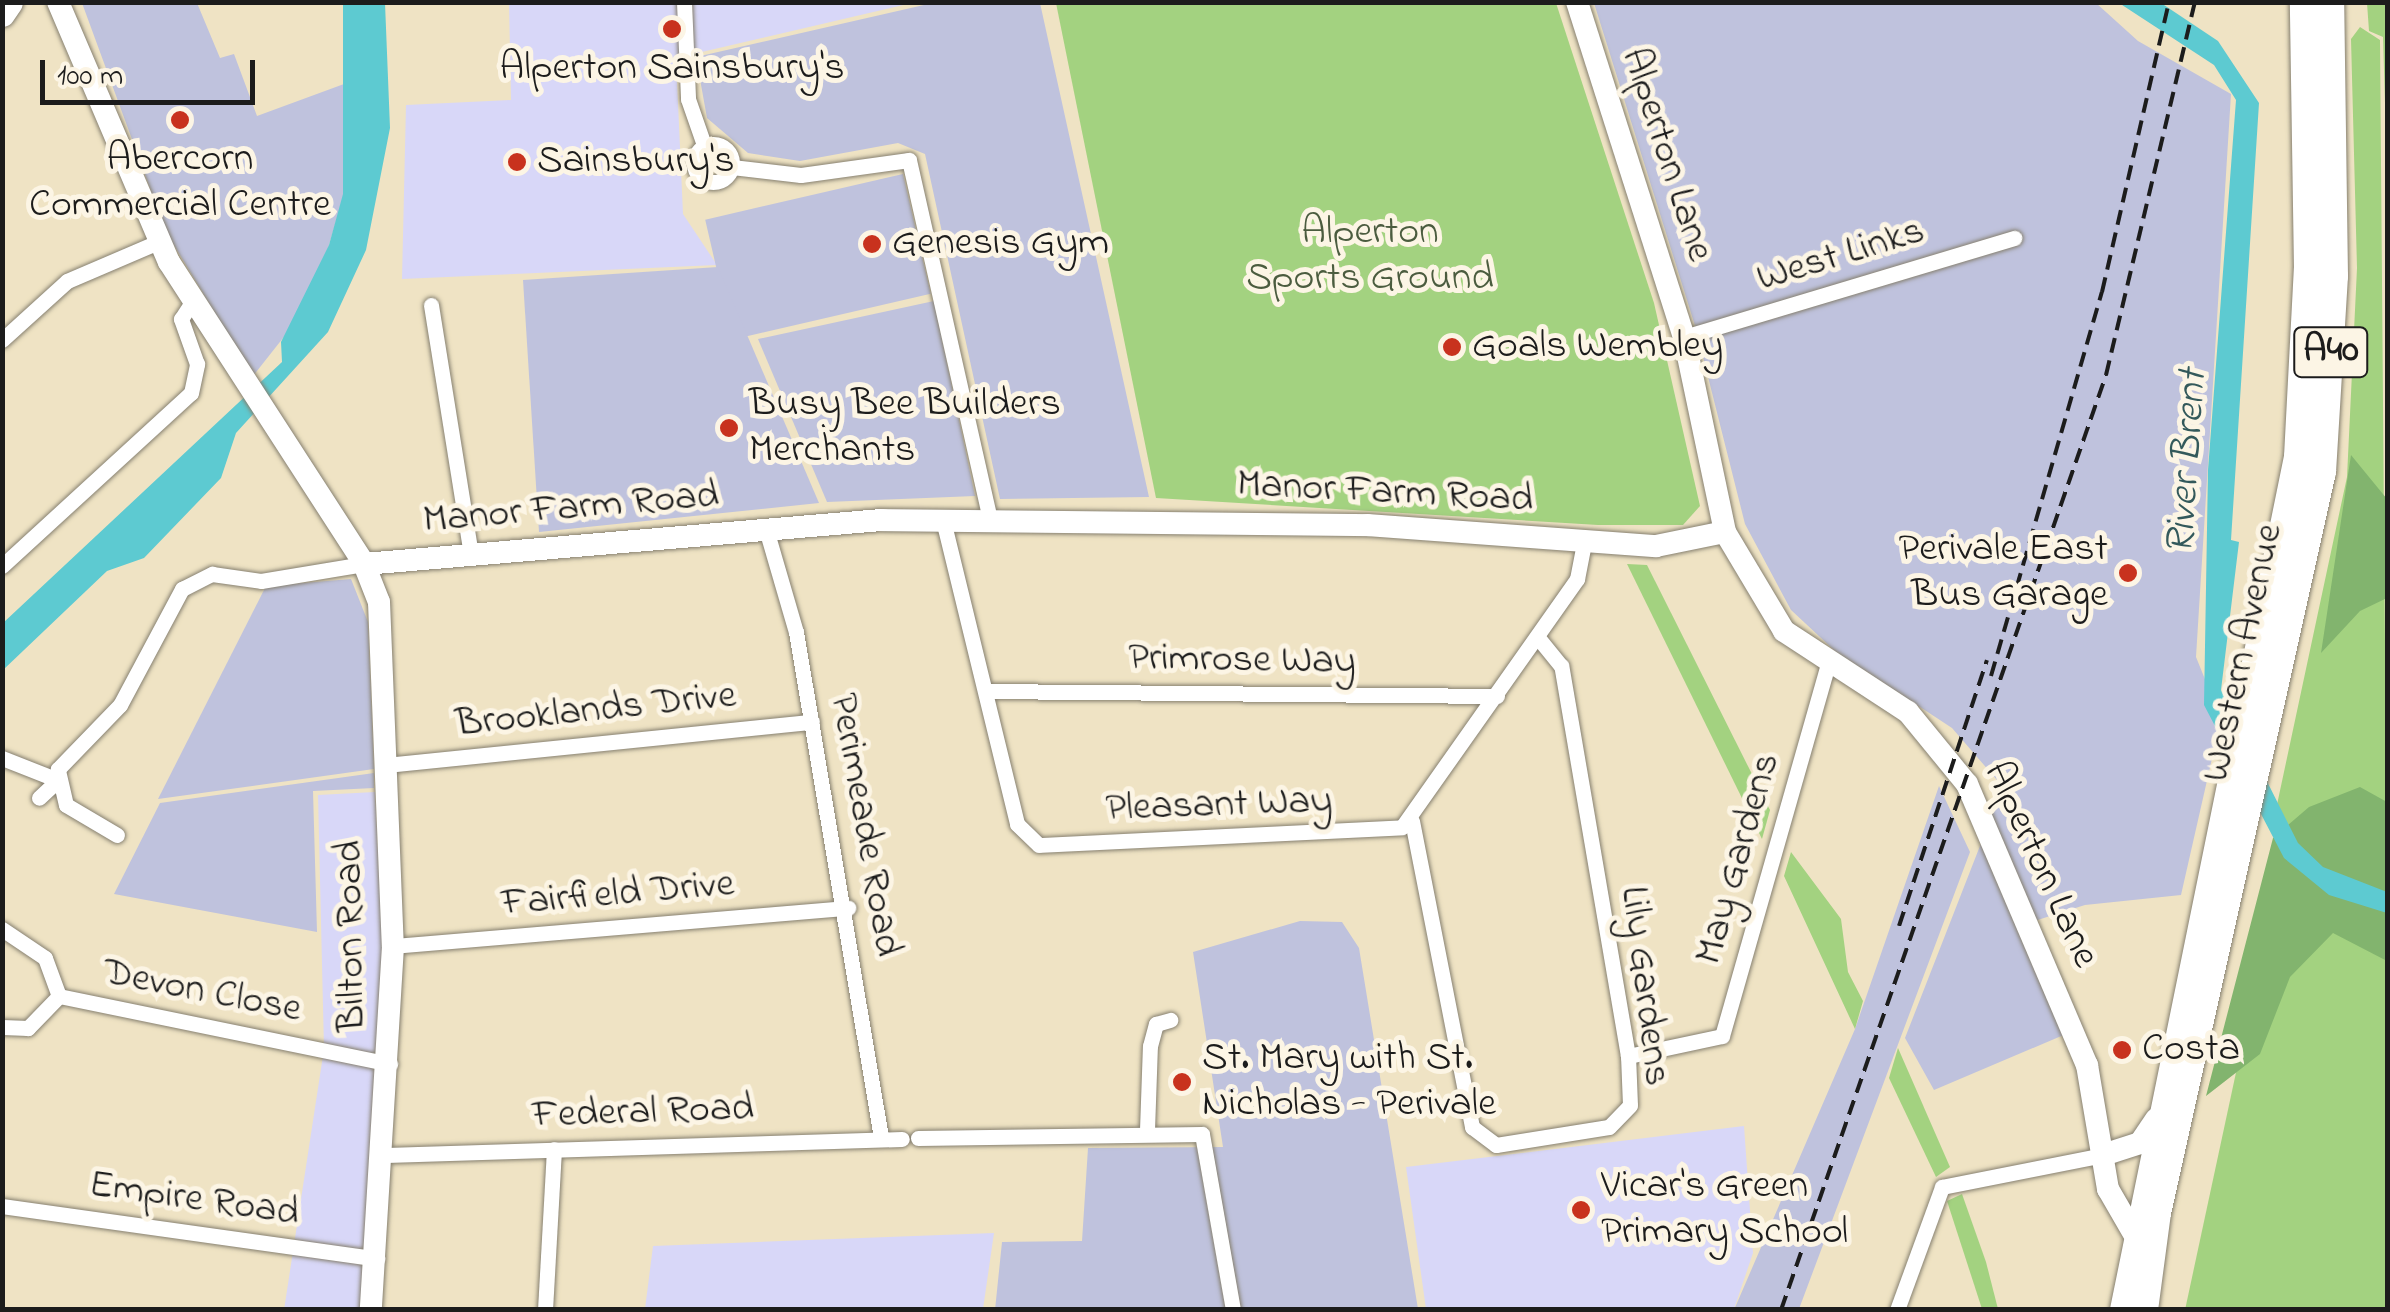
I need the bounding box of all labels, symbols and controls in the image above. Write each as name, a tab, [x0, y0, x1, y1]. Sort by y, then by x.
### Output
marker: Alperton Sainsbury's	[661, 18, 683, 40]
scale bar	[45, 40, 260, 102]
street label: Alperton Lane	[1609, 42, 1723, 268]
place label: Alperton Sainsbury's	[500, 45, 844, 93]
text: 100 m	[57, 55, 123, 99]
marker: Abercorn Commercial Centre	[169, 109, 191, 131]
place label: Abercorn Commercial Centre	[29, 136, 331, 230]
place label: Sainsbury's	[537, 138, 735, 186]
marker: Sainsbury's	[506, 151, 528, 173]
street label: West Links	[1752, 208, 1930, 304]
park label: Alperton Sports Ground	[1246, 209, 1494, 303]
place label: Genesis Gym	[892, 220, 1109, 268]
marker: Genesis Gym	[861, 233, 883, 255]
road number: A40	[2291, 319, 2371, 385]
place label: Goals Wembley	[1472, 323, 1723, 371]
marker: Goals Wembley	[1441, 336, 1463, 358]
water label: River Brent	[2156, 368, 2220, 556]
place label: Busy Bee Builders Merchants	[749, 381, 1061, 475]
marker: Busy Bee Builders Merchants	[718, 417, 740, 439]
street label: Manor Farm Road	[1236, 461, 1534, 525]
street label: Manor Farm Road	[421, 472, 721, 546]
street label: Western Avenue	[2193, 520, 2295, 786]
place label: Perivale East Bus Garage	[1898, 526, 2108, 620]
marker: Perivale East Bus Garage	[2117, 562, 2139, 584]
street label: Primrose Way	[1128, 635, 1356, 687]
street label: Brooklands Drive	[453, 672, 739, 750]
street label: Perimeade Road	[817, 690, 911, 960]
street label: May Gardens	[1686, 748, 1792, 970]
street label: Alperton Lane	[1971, 755, 2109, 975]
street label: Pleasant Way	[1105, 778, 1333, 834]
street label: Bilton Road	[326, 840, 378, 1032]
street label: Fairfield Drive	[500, 861, 736, 929]
street label: Lily Gardens	[1608, 884, 1680, 1088]
street label: Devon Close	[99, 949, 305, 1035]
place label: Costa	[2142, 1026, 2240, 1074]
place label: St. Mary with St. Nicholas - Perivale	[1202, 1035, 1496, 1129]
marker: Costa	[2111, 1039, 2133, 1061]
marker: St. Mary with St. Nicholas - Perivale	[1171, 1071, 1193, 1093]
street label: Federal Road	[531, 1085, 755, 1141]
street label: Empire Road	[86, 1162, 302, 1238]
place label: Vicar's Green Primary School	[1601, 1163, 1848, 1257]
marker: Vicar's Green Primary School	[1570, 1199, 1592, 1221]

